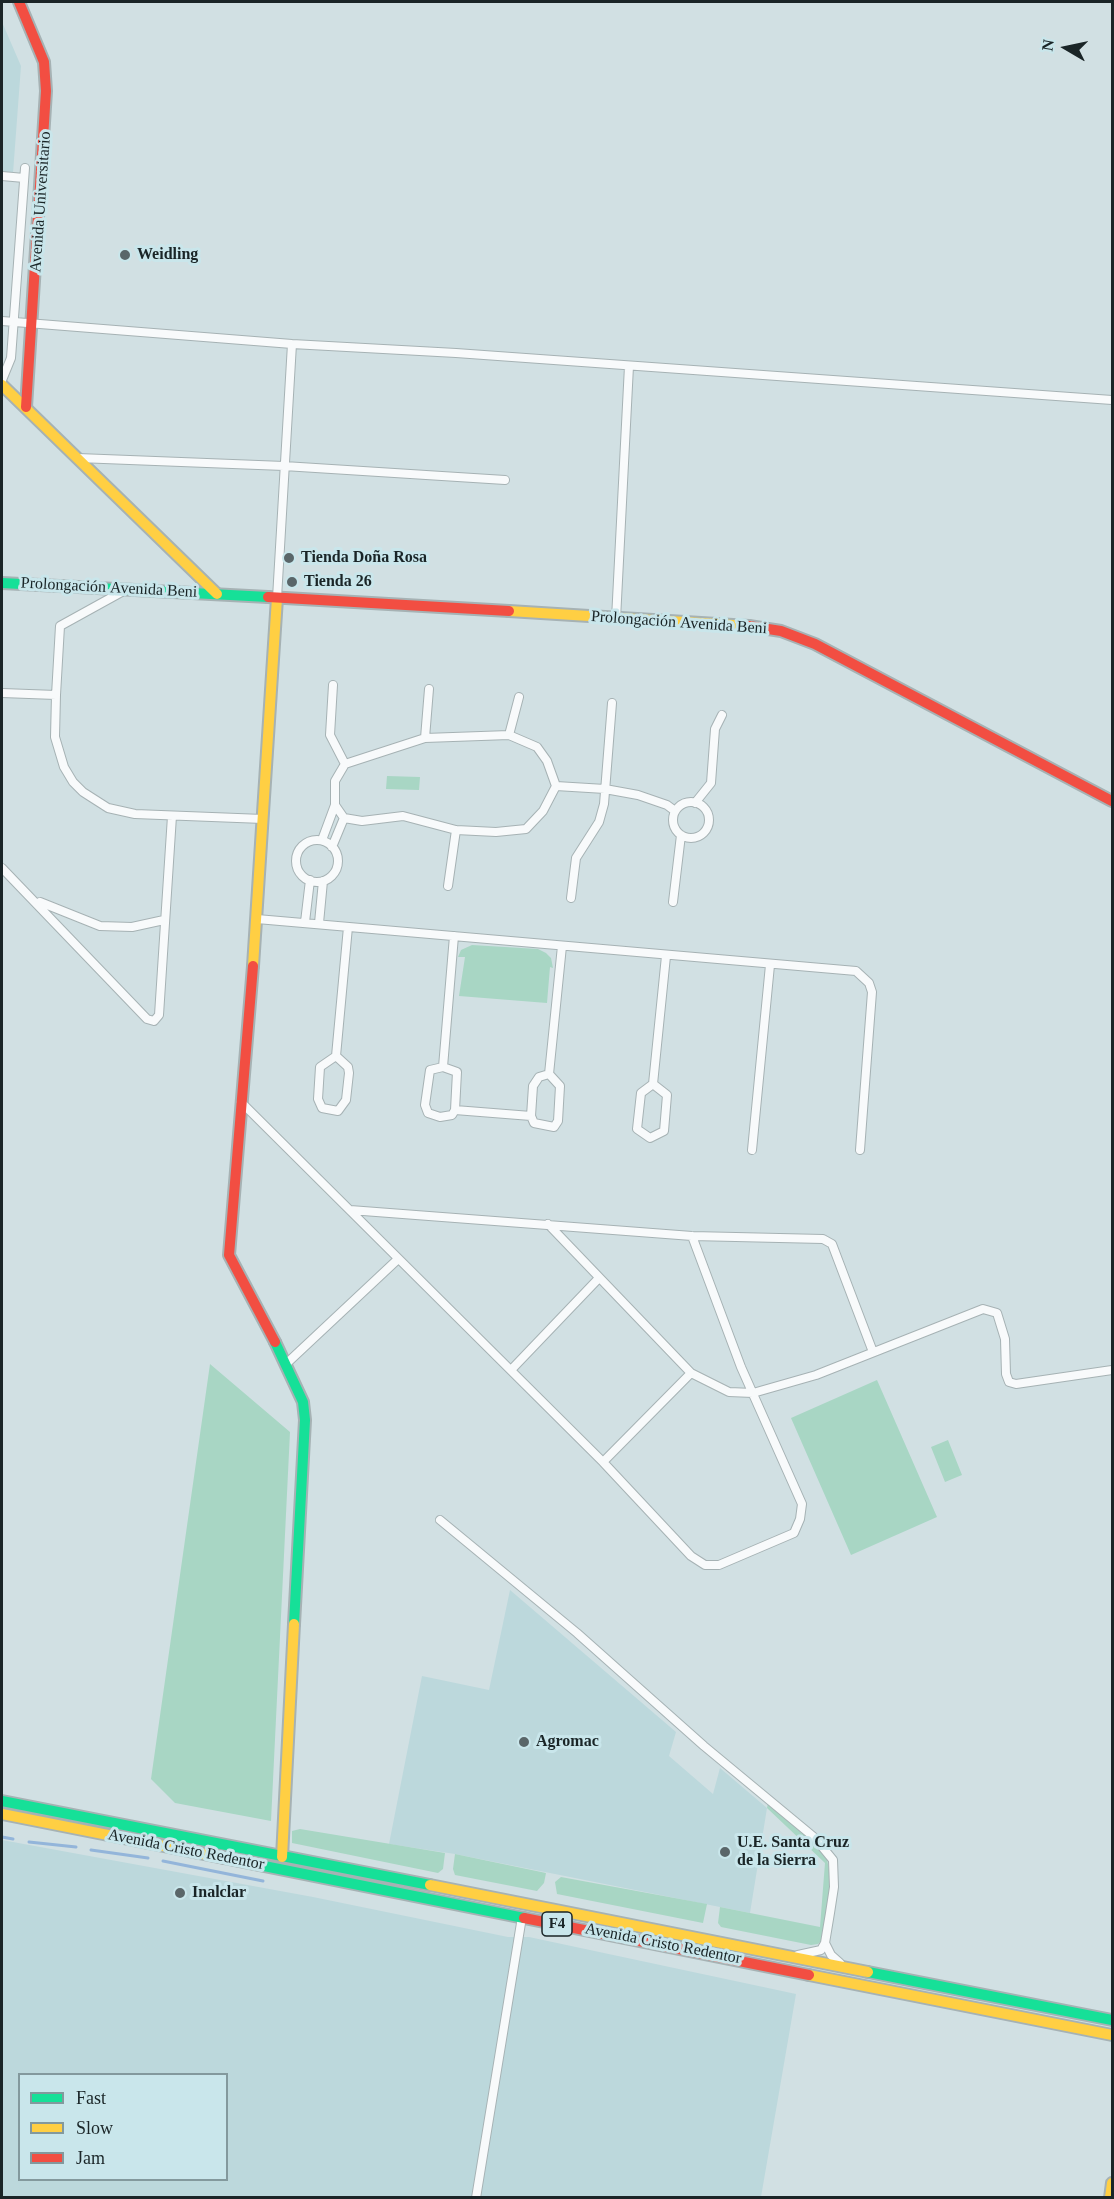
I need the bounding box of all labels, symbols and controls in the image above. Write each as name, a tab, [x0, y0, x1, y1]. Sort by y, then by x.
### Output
north arrow	[1036, 18, 1096, 78]
text: N	[1038, 38, 1057, 52]
street label: Avenida Universitario	[26, 131, 56, 273]
place label: Weidling	[137, 245, 198, 265]
marker: Weidling	[118, 248, 132, 262]
place label: Tienda Doña Rosa	[301, 548, 427, 568]
marker: Tienda Doña Rosa	[282, 551, 296, 565]
place label: Tienda 26	[304, 572, 372, 592]
street label: Prolongación Avenida Beni	[20, 574, 198, 602]
marker: Tienda 26	[285, 575, 299, 589]
street label: Prolongación Avenida Beni	[590, 607, 768, 639]
place label: Agromac	[536, 1732, 599, 1752]
marker: Agromac	[517, 1735, 531, 1749]
street label: Avenida Cristo Redentor	[106, 1825, 266, 1875]
place label: U.E. Santa Cruz de la Sierra	[737, 1833, 849, 1871]
marker: U.E. Santa Cruz de la Sierra	[718, 1845, 732, 1859]
place label: Inalclar	[192, 1883, 246, 1903]
marker: Inalclar	[173, 1886, 187, 1900]
road number: F4	[542, 1912, 572, 1936]
street label: Avenida Cristo Redentor	[583, 1919, 743, 1969]
legend	[18, 2073, 228, 2181]
text: Fast	[76, 2088, 106, 2108]
text: Slow	[76, 2118, 113, 2138]
text: Jam	[76, 2148, 105, 2168]

